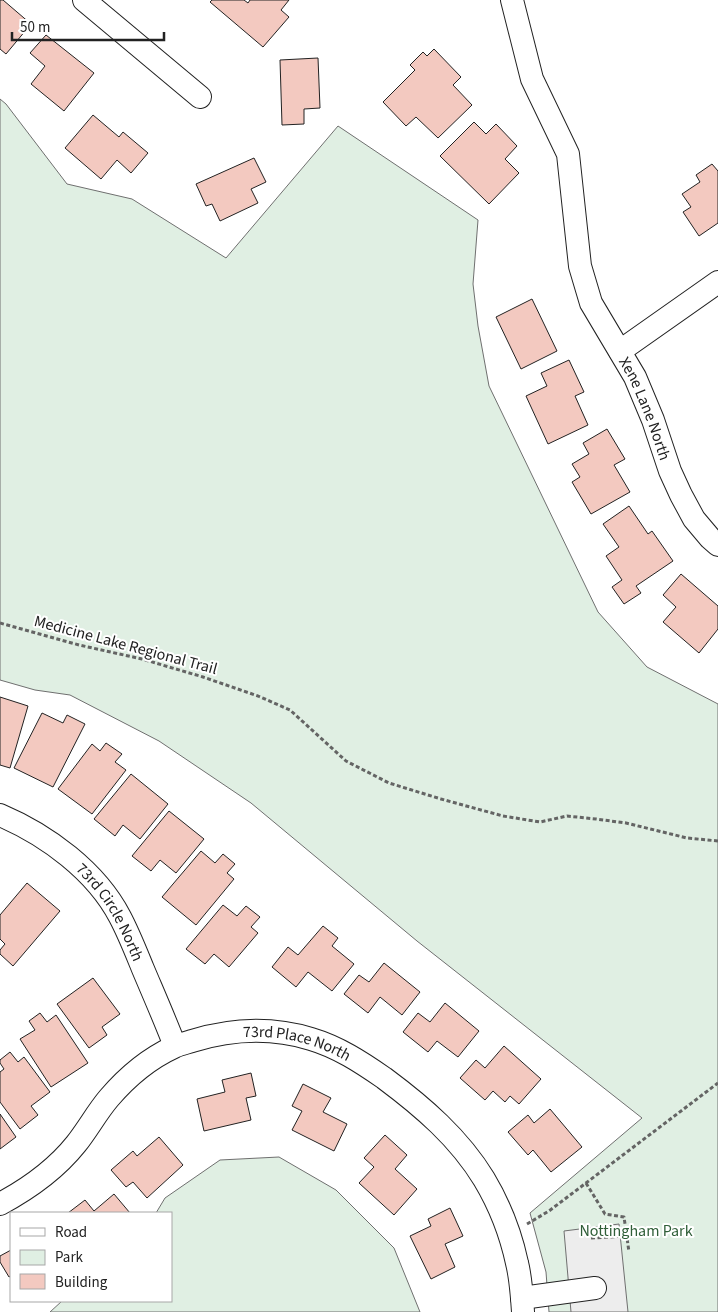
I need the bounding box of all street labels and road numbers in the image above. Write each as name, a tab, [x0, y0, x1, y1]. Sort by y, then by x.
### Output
street label: Xene Lane North	[613, 353, 676, 463]
street label: Medicine Lake Regional Trail	[32, 610, 220, 680]
street label: 73rd Circle North	[71, 858, 149, 965]
street label: 73rd Place North	[243, 1021, 355, 1067]

